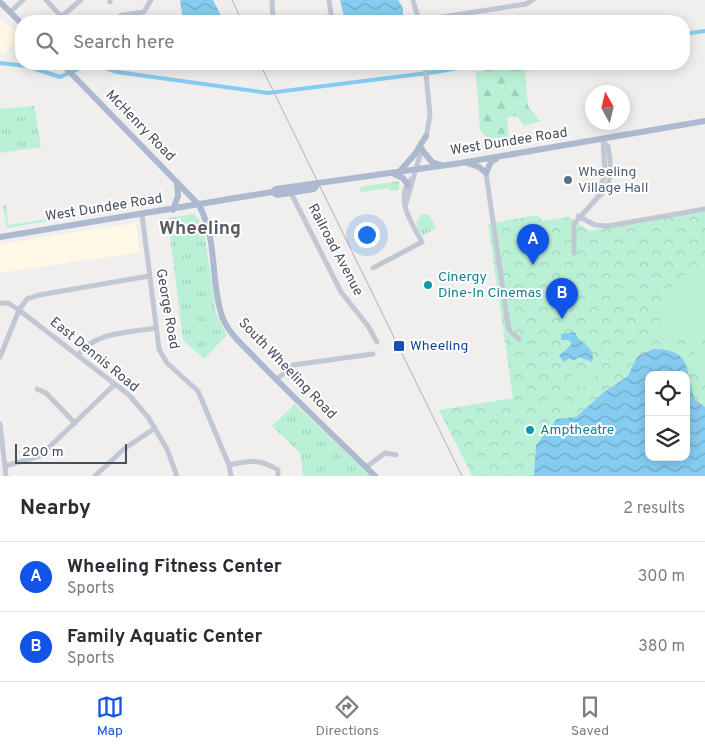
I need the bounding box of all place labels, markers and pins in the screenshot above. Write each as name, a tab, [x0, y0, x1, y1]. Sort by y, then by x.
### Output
place label: Wheeling Village Hall	[578, 164, 648, 197]
marker: Wheeling Village Hall	[562, 174, 574, 186]
pin: A	[517, 224, 549, 265]
place label: Cinergy Dine-In Cinemas	[438, 269, 542, 302]
pin: B	[546, 278, 578, 319]
marker: Cinergy Dine-In Cinemas	[422, 279, 434, 291]
place label: Wheeling	[410, 338, 468, 355]
marker: Wheeling	[392, 339, 406, 353]
place label: Amptheatre	[540, 422, 614, 439]
marker: Amptheatre	[524, 424, 536, 436]

